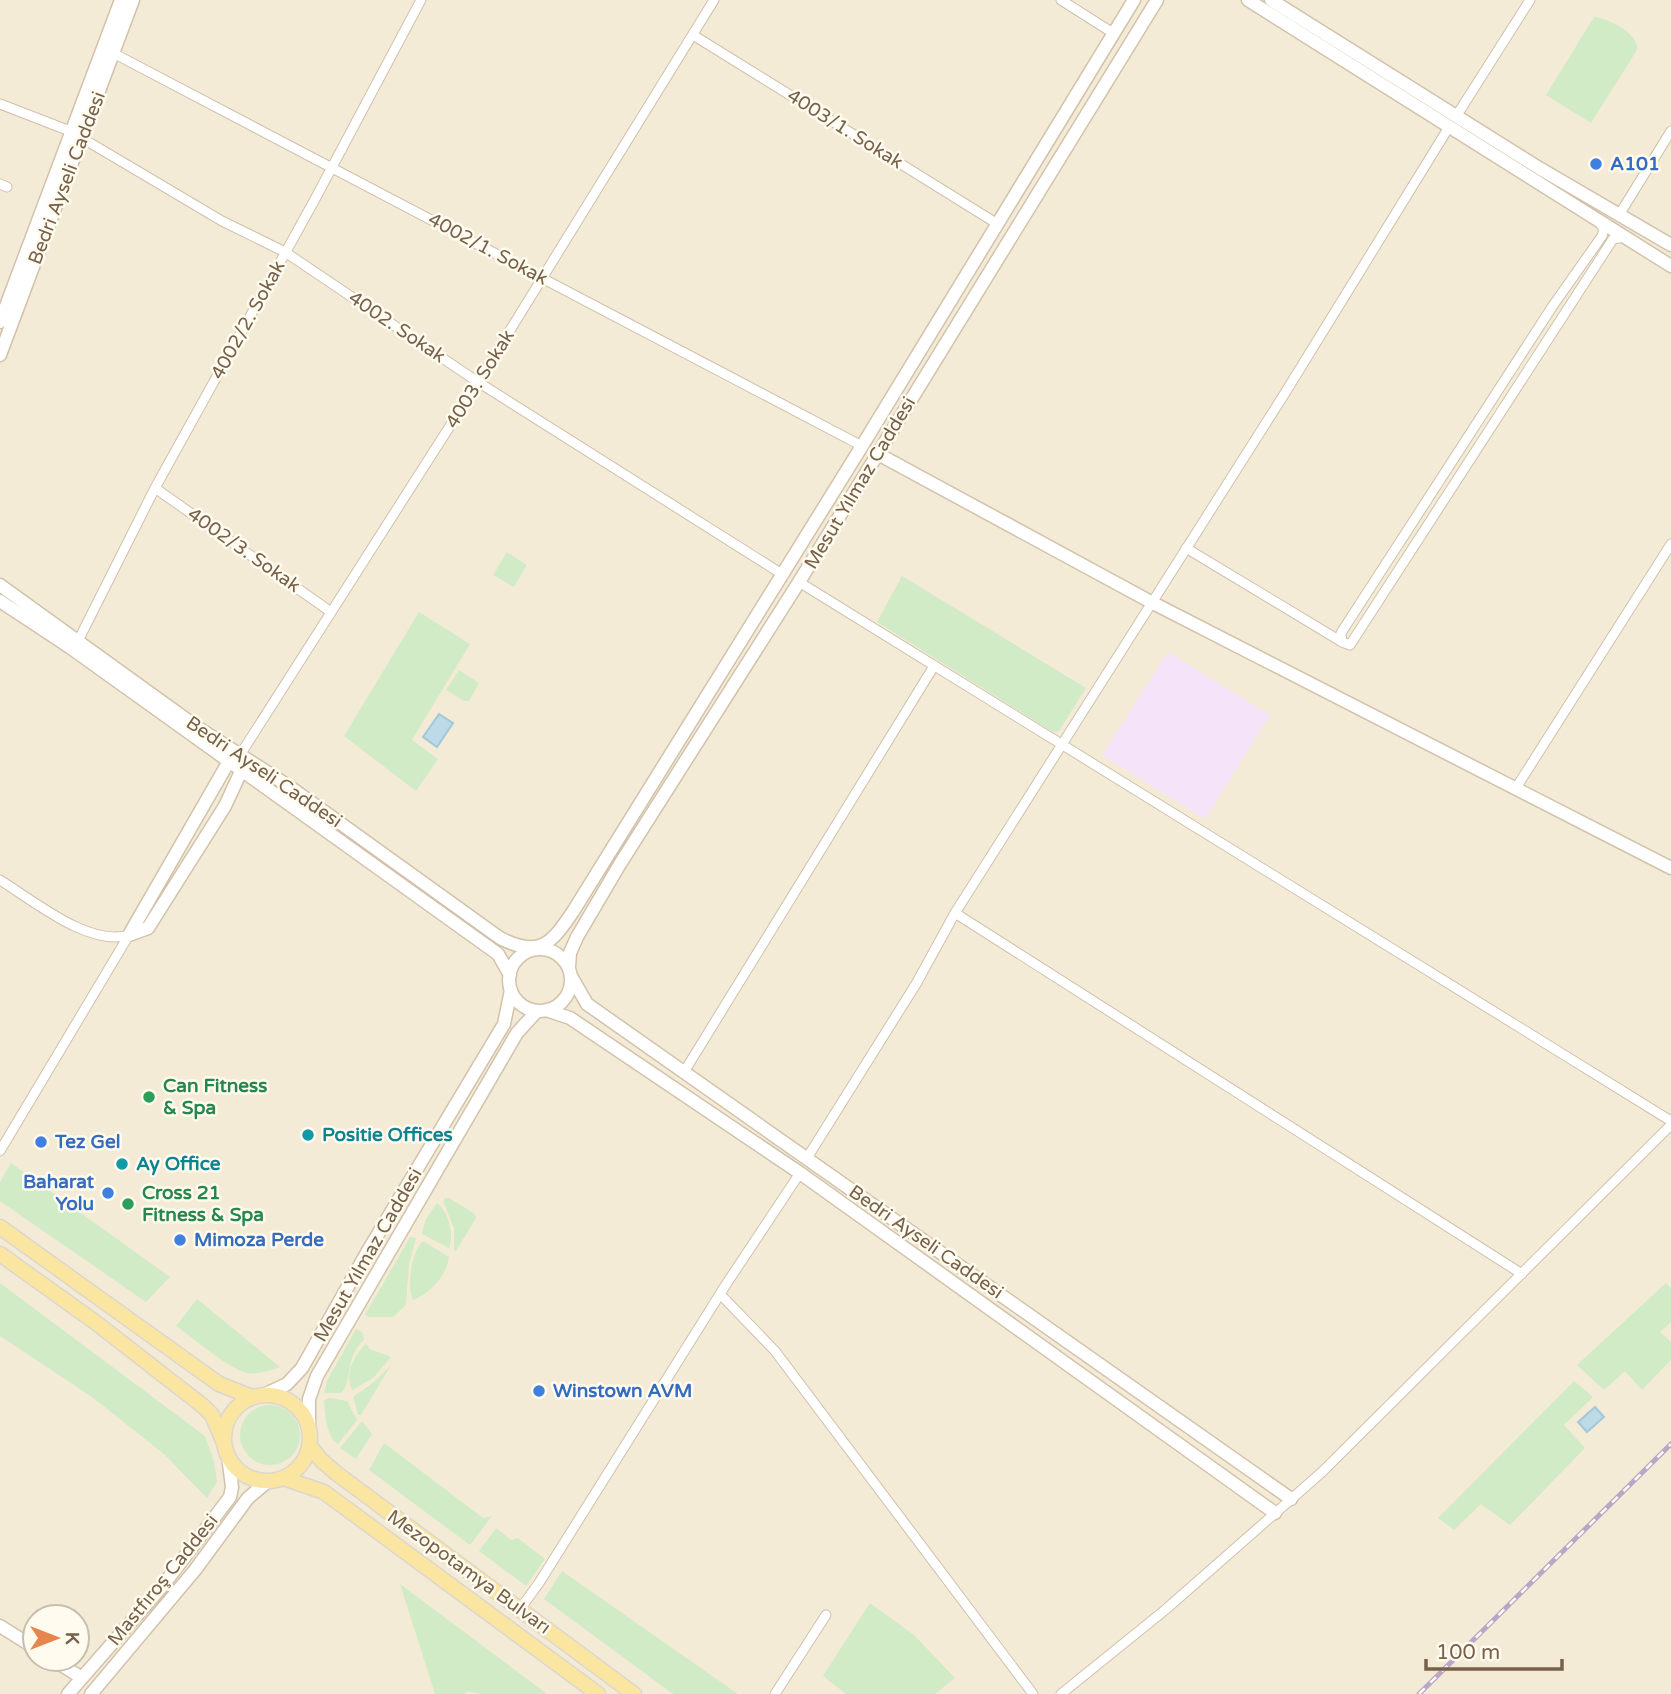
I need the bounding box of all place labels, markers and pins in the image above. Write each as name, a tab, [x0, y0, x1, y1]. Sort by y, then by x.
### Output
place label: A101	[1610, 153, 1660, 175]
marker: A101	[1588, 156, 1604, 172]
place label: Can Fitness & Spa	[163, 1075, 267, 1120]
marker: Can Fitness & Spa	[141, 1089, 157, 1105]
place label: Positie Offices	[322, 1124, 453, 1146]
marker: Positie Offices	[300, 1127, 316, 1143]
place label: Tez Gel	[54, 1131, 120, 1153]
marker: Tez Gel	[33, 1134, 49, 1150]
place label: Ay Office	[136, 1153, 221, 1176]
marker: Ay Office	[114, 1156, 130, 1172]
place label: Baharat Yolu	[23, 1171, 95, 1215]
place label: Cross 21 Fitness & Spa	[142, 1182, 264, 1227]
marker: Baharat Yolu	[100, 1185, 116, 1201]
marker: Cross 21 Fitness & Spa	[120, 1196, 136, 1212]
place label: Mimoza Perde	[194, 1229, 324, 1251]
marker: Mimoza Perde	[172, 1232, 188, 1248]
place label: Winstown AVM	[553, 1380, 692, 1402]
marker: Winstown AVM	[531, 1383, 547, 1399]

